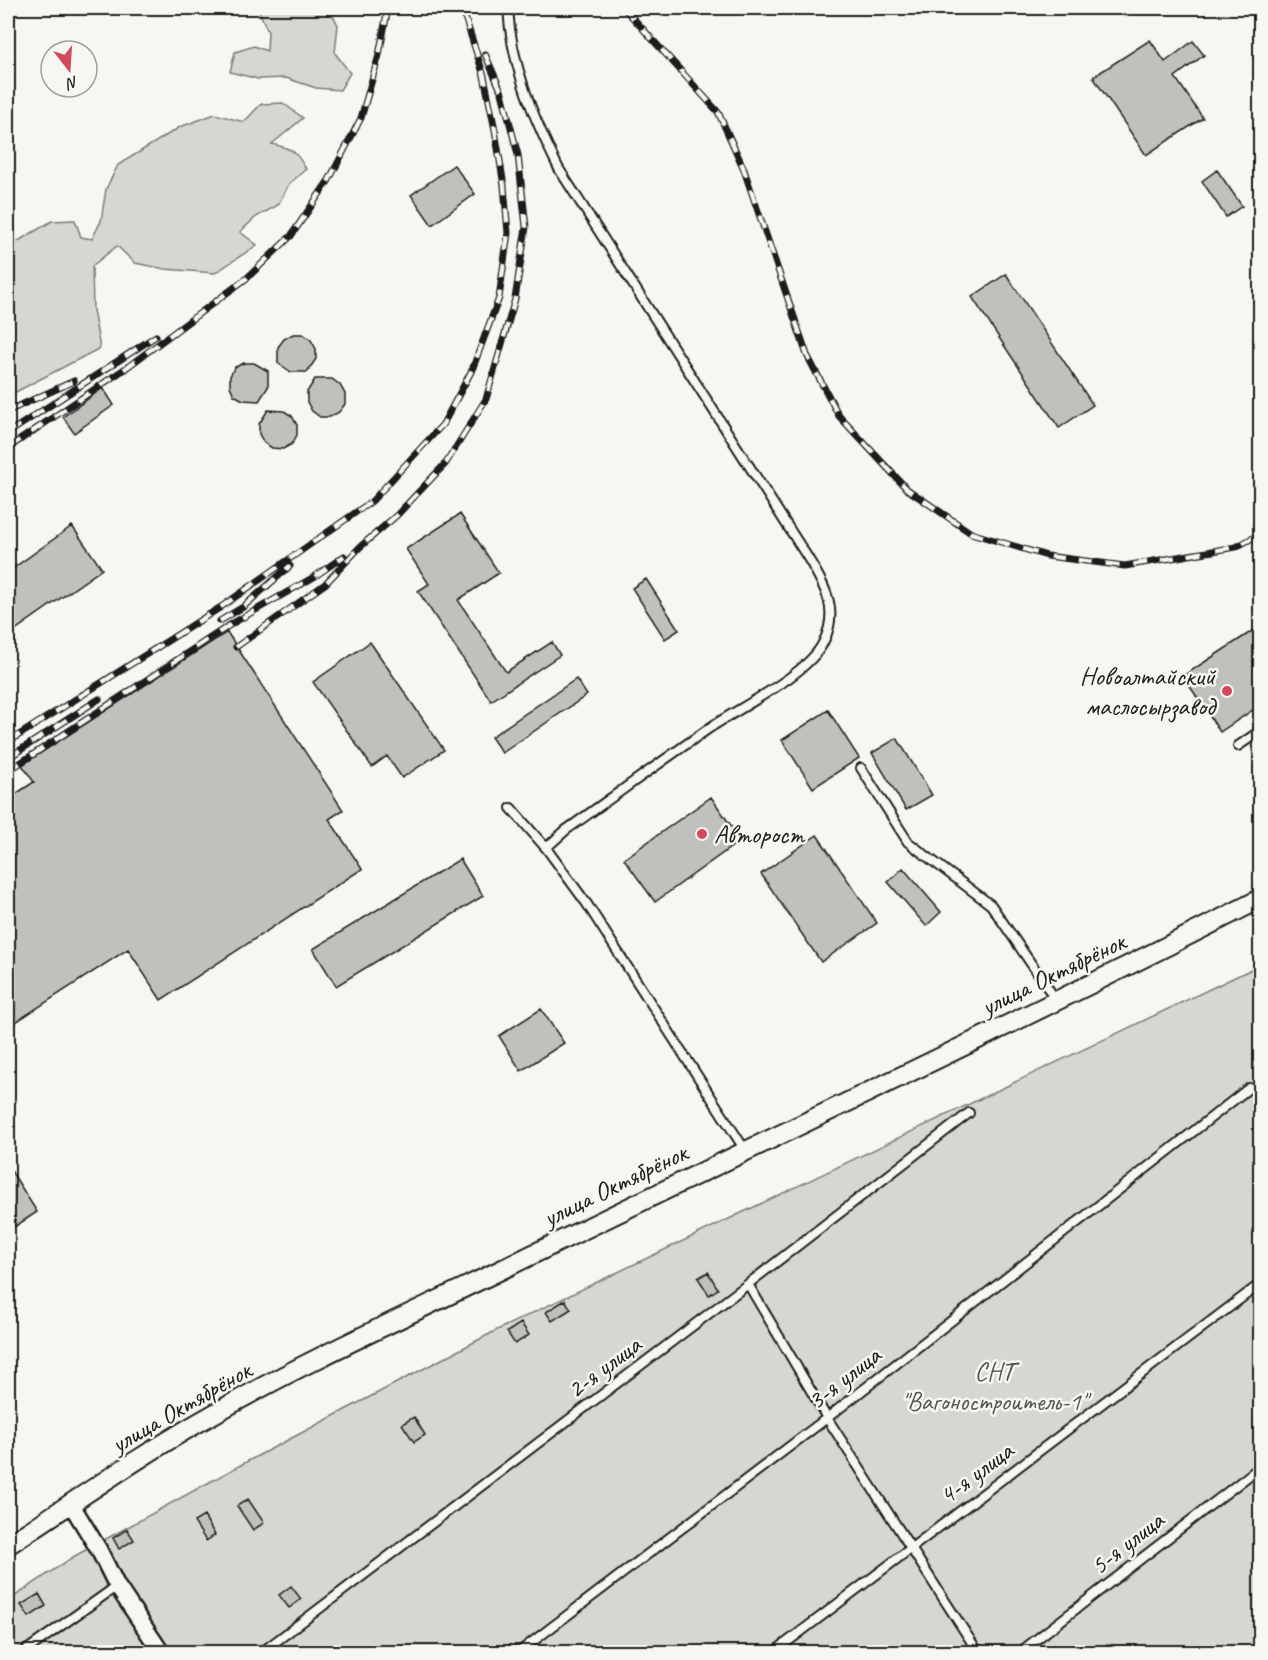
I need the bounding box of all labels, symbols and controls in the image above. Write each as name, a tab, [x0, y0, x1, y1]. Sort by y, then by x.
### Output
north arrow	[39, 39, 99, 99]
text: N	[62, 71, 81, 94]
place label: Новоалтайский маслосырзавод	[1080, 660, 1218, 723]
marker: Новоалтайский маслосырзавод	[1220, 684, 1234, 698]
place label: Авторост	[714, 818, 806, 851]
marker: Авторост	[695, 827, 709, 841]
street label: улица Октябрёнок	[974, 924, 1133, 1024]
street label: улица Октябрёнок	[536, 1135, 695, 1235]
street label: 2-я улица	[560, 1327, 649, 1406]
street label: 3-я улица	[801, 1338, 889, 1417]
street label: улица Октябрёнок	[103, 1352, 259, 1461]
park label: СНТ "Вагоностроитель-1"	[901, 1355, 1092, 1418]
street label: 4-я улица	[932, 1433, 1021, 1512]
street label: 5-я улица	[1084, 1503, 1172, 1582]

